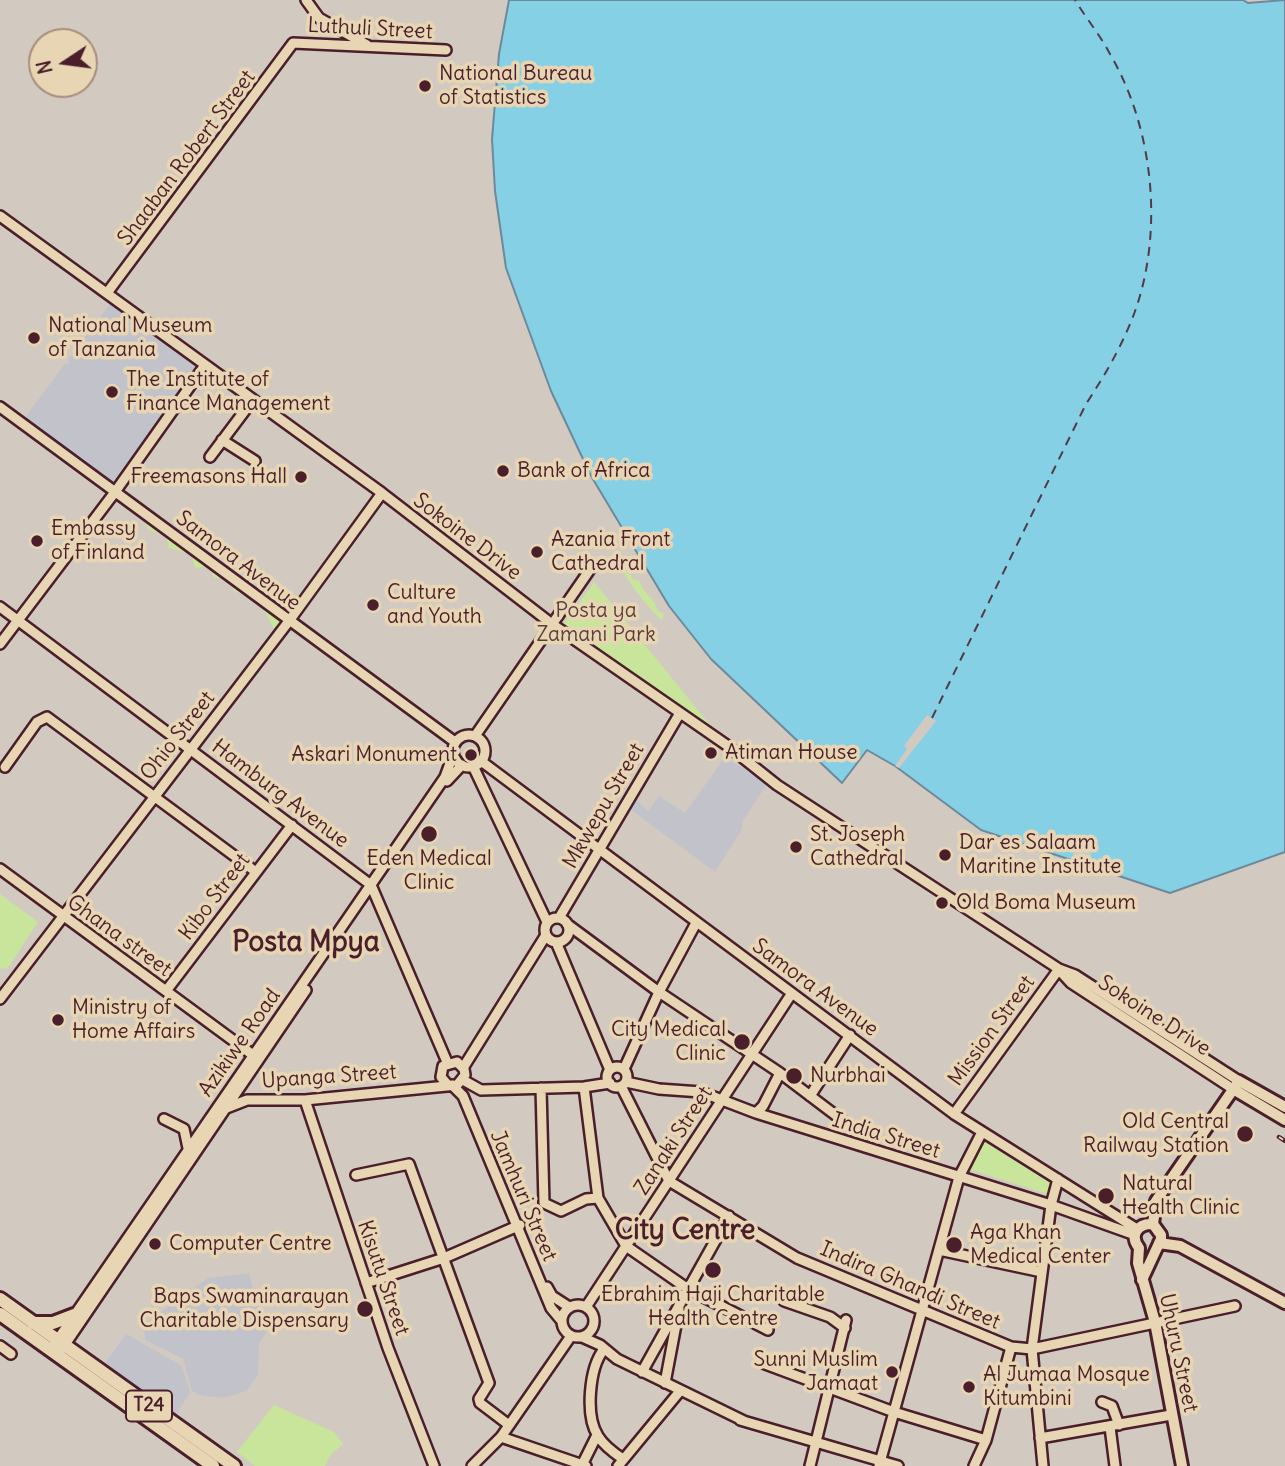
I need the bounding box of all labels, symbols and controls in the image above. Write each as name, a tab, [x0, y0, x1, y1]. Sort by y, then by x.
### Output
street label: Luthuli Street	[307, 13, 433, 45]
north arrow	[28, 28, 98, 98]
text: N	[31, 58, 58, 76]
place label: National Bureau of Statistics	[439, 61, 592, 111]
street label: Shaaban Robert Street	[113, 65, 261, 251]
marker: National Bureau of Statistics	[417, 78, 433, 94]
place label: National Museum of Tanzania	[48, 313, 212, 363]
marker: National Museum of Tanzania	[26, 330, 42, 346]
place label: The Institute of Finance Management	[126, 367, 330, 417]
marker: The Institute of Finance Management	[104, 384, 120, 400]
place label: Bank of Africa	[517, 458, 650, 484]
marker: Bank of Africa	[495, 463, 511, 479]
place label: Freemasons Hall	[130, 464, 287, 490]
marker: Freemasons Hall	[293, 469, 309, 485]
street label: Sokoine Drive	[408, 488, 526, 586]
street label: Samora Avenue	[171, 506, 305, 616]
place label: Embassy of Finland	[51, 516, 144, 566]
place label: Azania Front Cathedral	[551, 527, 670, 577]
marker: Embassy of Finland	[29, 533, 45, 549]
marker: Azania Front Cathedral	[529, 544, 545, 560]
place label: Culture and Youth	[387, 580, 482, 630]
marker: Culture and Youth	[365, 597, 381, 613]
park label: Posta ya Zamani Park	[536, 598, 656, 648]
street label: Ohio Street	[135, 687, 221, 785]
street label: Hamburg Avenue	[207, 734, 353, 854]
street label: Mkwepu Street	[558, 739, 650, 873]
place label: Atiman House	[725, 740, 858, 766]
place label: Askari Monument	[291, 742, 457, 768]
marker: Atiman House	[703, 745, 719, 761]
marker: Askari Monument	[463, 747, 479, 763]
place label: St. Joseph Cathedral	[810, 822, 905, 872]
marker: Eden Medical Clinic	[419, 824, 439, 844]
place label: Dar es Salaam Maritine Institute	[959, 830, 1121, 880]
marker: St. Joseph Cathedral	[788, 839, 804, 855]
place label: Eden Medical Clinic	[366, 846, 492, 896]
marker: Dar es Salaam Maritine Institute	[937, 847, 953, 863]
street label: Kibo Street	[174, 849, 256, 945]
street label: Ghana street	[62, 890, 176, 982]
place label: Old Boma Museum	[956, 890, 1136, 916]
marker: Old Boma Museum	[934, 895, 950, 911]
district label: Posta Mpya	[232, 926, 380, 960]
street label: Samora Avenue	[747, 934, 883, 1042]
street label: Sokoine Drive	[1093, 970, 1215, 1062]
street label: Mission Street	[943, 971, 1041, 1091]
street label: Azikiwe Road	[194, 984, 286, 1102]
place label: Ministry of Home Affairs	[72, 995, 195, 1045]
marker: Ministry of Home Affairs	[50, 1012, 66, 1028]
place label: City Medical Clinic	[611, 1017, 726, 1067]
marker: City Medical Clinic	[732, 1032, 752, 1052]
street label: Upanga Street	[261, 1060, 397, 1094]
place label: Nurbhai	[810, 1063, 886, 1089]
marker: Nurbhai	[784, 1066, 804, 1086]
street label: Zanaki Street	[630, 1082, 718, 1200]
street label: India Street	[829, 1108, 943, 1164]
place label: Old Central Railway Station	[1083, 1109, 1229, 1159]
marker: Old Central Railway Station	[1235, 1124, 1255, 1144]
street label: Jamhuri Street	[484, 1127, 562, 1265]
place label: Natural Health Clinic	[1122, 1171, 1240, 1221]
marker: Natural Health Clinic	[1096, 1186, 1116, 1206]
district label: City Centre	[615, 1214, 755, 1248]
street label: Kisutu Street	[352, 1217, 414, 1339]
place label: Aga Khan Medical Center	[970, 1220, 1111, 1270]
place label: Computer Centre	[169, 1231, 332, 1257]
marker: Aga Khan Medical Center	[944, 1235, 964, 1255]
marker: Computer Centre	[147, 1236, 163, 1252]
street label: Indira Ghandi Street	[816, 1237, 1004, 1335]
marker: Ebrahim Haji Charitable Health Centre	[703, 1260, 723, 1280]
place label: Ebrahim Haji Charitable Health Centre	[601, 1282, 825, 1332]
place label: Baps Swaminarayan Charitable Dispensary	[139, 1284, 349, 1334]
street label: Uhuru Street	[1153, 1292, 1203, 1414]
marker: Baps Swaminarayan Charitable Dispensary	[355, 1299, 375, 1319]
place label: Sunni Muslim Jamaat	[753, 1347, 878, 1397]
place label: Al Jumaa Mosque Kitumbini	[983, 1362, 1150, 1412]
marker: Sunni Muslim Jamaat	[884, 1364, 900, 1380]
marker: Al Jumaa Mosque Kitumbini	[961, 1379, 977, 1395]
road number: T24	[126, 1390, 172, 1422]

